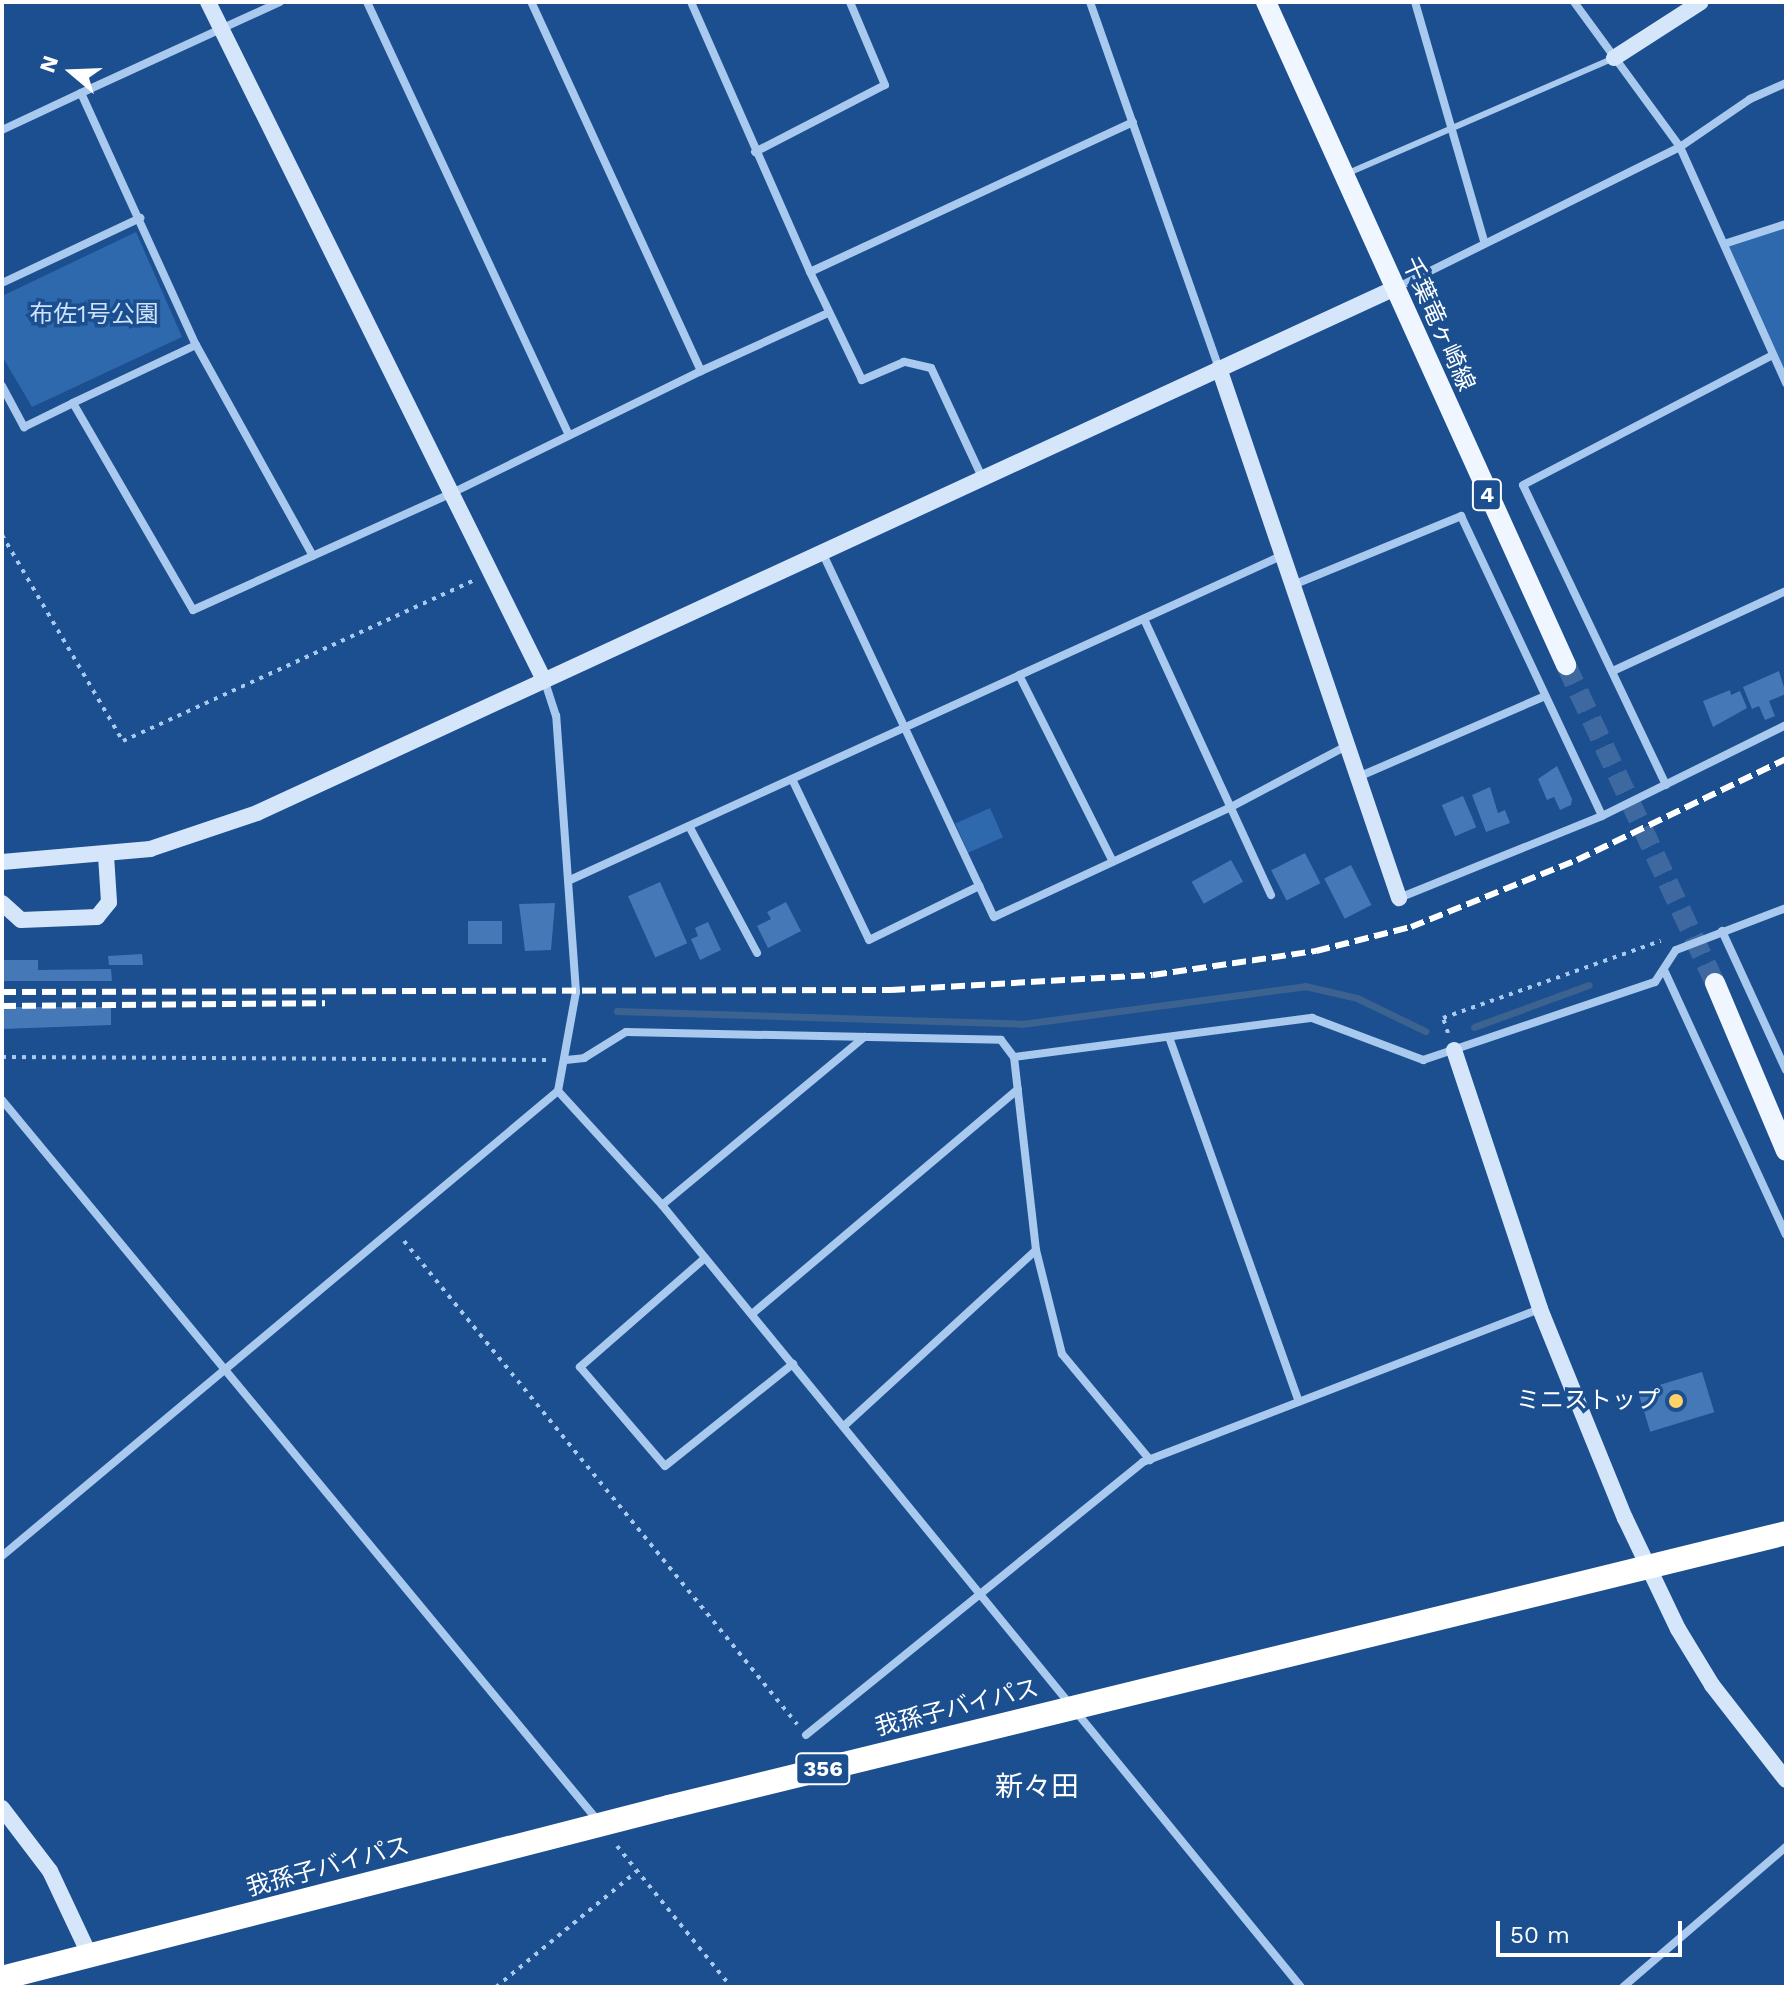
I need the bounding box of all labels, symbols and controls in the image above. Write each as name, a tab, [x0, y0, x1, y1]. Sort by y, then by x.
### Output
north arrow	[32, 32, 112, 112]
text: N	[34, 52, 63, 76]
street label: 千葉竜ヶ崎線	[1396, 252, 1480, 396]
park label: 布佐1号公園	[29, 301, 159, 329]
road number: 4	[1471, 477, 1503, 513]
place label: ミニストップ	[1516, 1387, 1660, 1415]
marker: ミニストップ	[1667, 1392, 1685, 1410]
street label: 我孫子バイパス	[872, 1674, 1042, 1742]
road number: 356	[795, 1751, 851, 1787]
district label: 新々田	[995, 1770, 1079, 1804]
street label: 我孫子バイパス	[243, 1831, 413, 1903]
scale bar	[1500, 1905, 1686, 1955]
text: 50 m	[1510, 1921, 1570, 1949]

